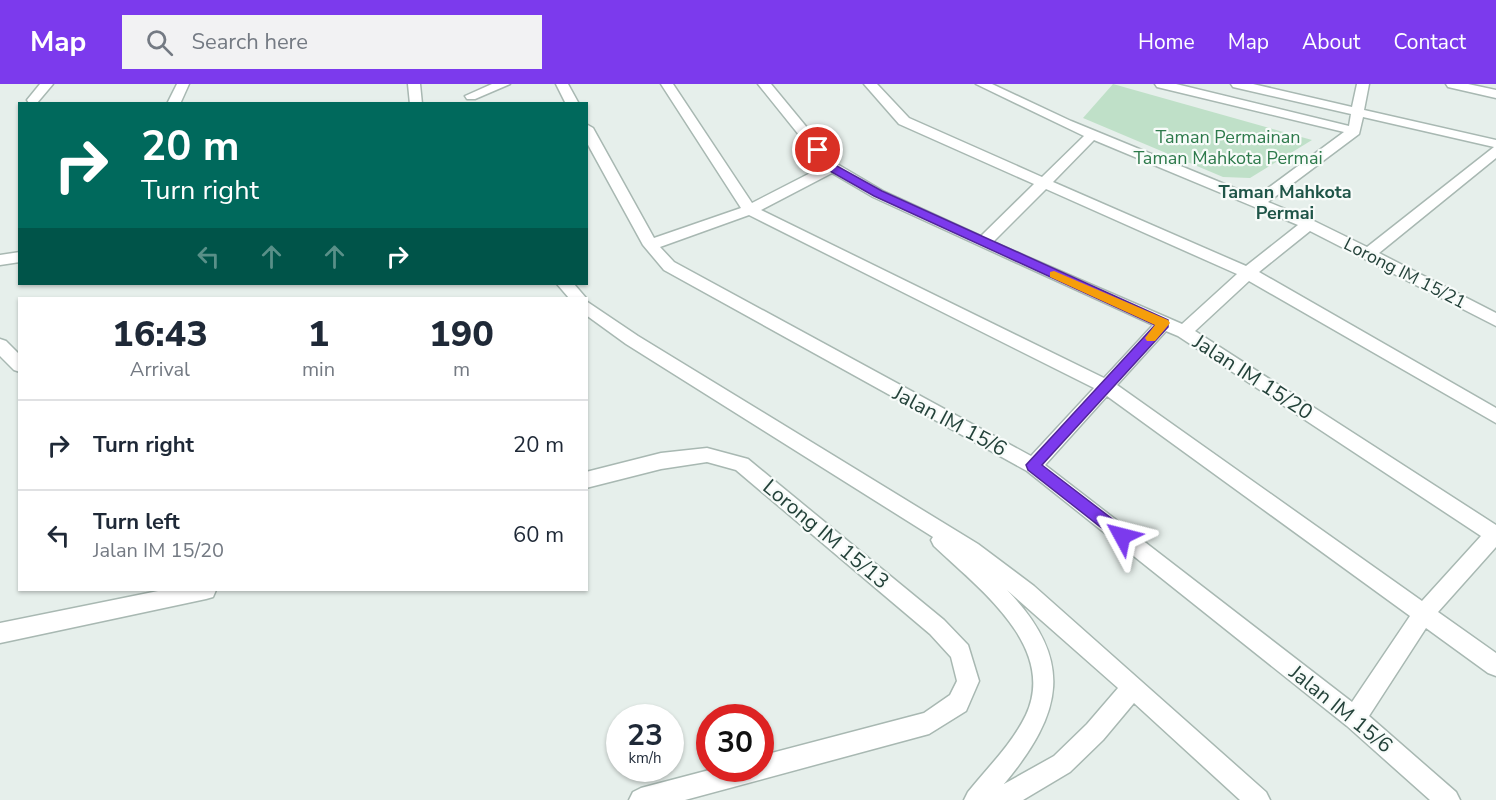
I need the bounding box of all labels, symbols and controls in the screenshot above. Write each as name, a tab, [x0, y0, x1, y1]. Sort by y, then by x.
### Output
search box	[122, 15, 542, 69]
text: Map	[30, 23, 86, 61]
icon: search	[143, 26, 176, 59]
text: Search here	[191, 27, 308, 57]
text: Home	[1138, 28, 1195, 56]
text: Map	[1228, 28, 1269, 56]
text: About	[1302, 28, 1360, 56]
text: Contact	[1393, 28, 1466, 56]
text: 20 m	[141, 118, 240, 175]
pin	[792, 124, 843, 175]
park label: Taman Permainan Taman Mahkota Permai	[1133, 125, 1323, 170]
icon: right	[42, 126, 120, 204]
icon: arrive	[801, 133, 834, 166]
text: Turn right	[141, 172, 259, 209]
district label: Taman Mahkota Permai	[1218, 180, 1352, 225]
street label: Lorong IM 15/21	[1340, 232, 1470, 314]
icon: left	[192, 240, 225, 273]
icon: ahead	[255, 240, 288, 273]
icon: ahead	[318, 240, 351, 273]
icon: right	[381, 240, 414, 273]
text: 16:43	[112, 310, 208, 359]
text: 1	[308, 310, 329, 359]
text: 190	[429, 310, 494, 359]
street label: Jalan IM 15/20	[1187, 327, 1318, 426]
text: Arrival	[130, 356, 190, 383]
text: min	[302, 356, 335, 383]
text: m	[453, 356, 470, 383]
street label: Jalan IM 15/6	[887, 379, 1012, 463]
icon: right	[42, 429, 75, 462]
text: Turn right	[93, 430, 194, 460]
text: 20 m	[513, 430, 564, 460]
street label: Lorong IM 15/13	[757, 473, 895, 595]
position arrow	[1090, 504, 1154, 568]
text: Turn left	[93, 507, 180, 537]
icon: left	[42, 519, 75, 552]
text: 60 m	[513, 520, 564, 550]
text: Jalan IM 15/20	[93, 537, 224, 564]
street label: Jalan IM 15/6	[1283, 658, 1398, 759]
speed limit sign: 30	[696, 704, 774, 782]
text: 23	[627, 715, 663, 756]
text: km/h	[628, 748, 662, 768]

